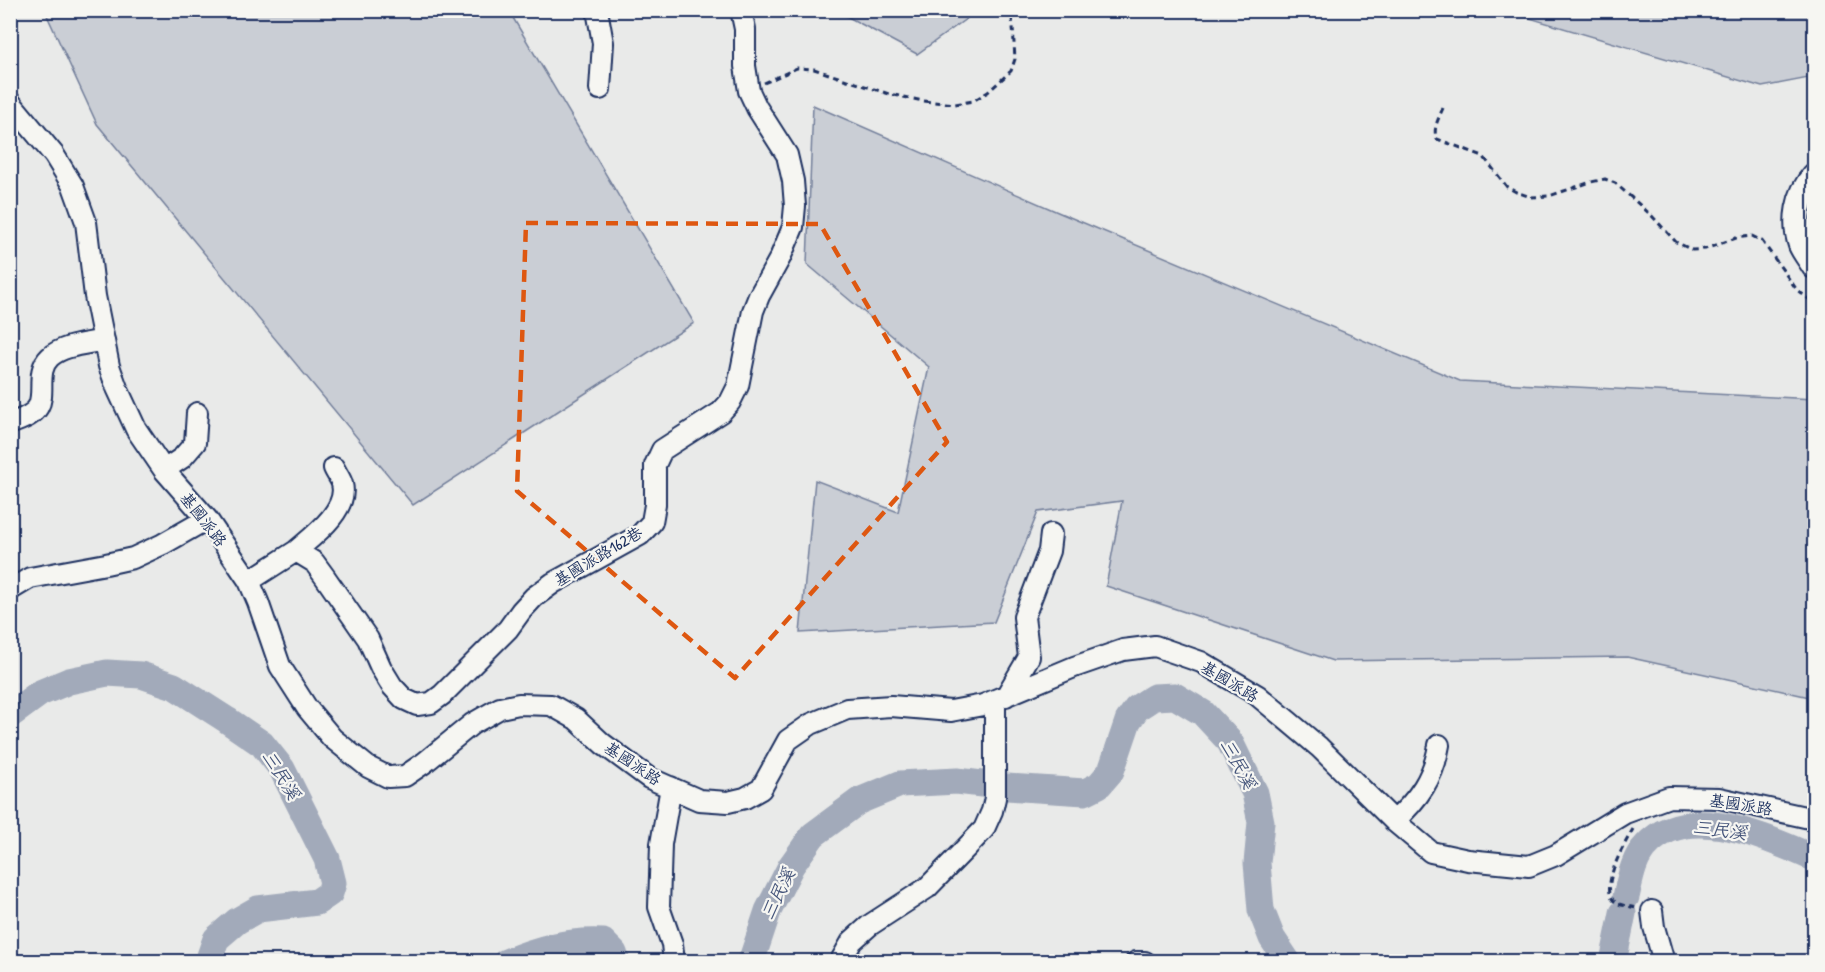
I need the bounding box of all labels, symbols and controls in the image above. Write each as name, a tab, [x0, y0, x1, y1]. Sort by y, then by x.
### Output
street label: 基國派路	[176, 487, 232, 551]
street label: 基國派路162巷	[550, 521, 646, 591]
street label: 基國派路	[1197, 655, 1263, 707]
water label: 三民溪	[1214, 734, 1263, 794]
street label: 基國派路	[600, 736, 666, 790]
water label: 三民溪	[257, 745, 307, 805]
street label: 基國派路	[1708, 788, 1774, 820]
water label: 三民溪	[1692, 814, 1749, 845]
water label: 三民溪	[754, 863, 801, 924]

